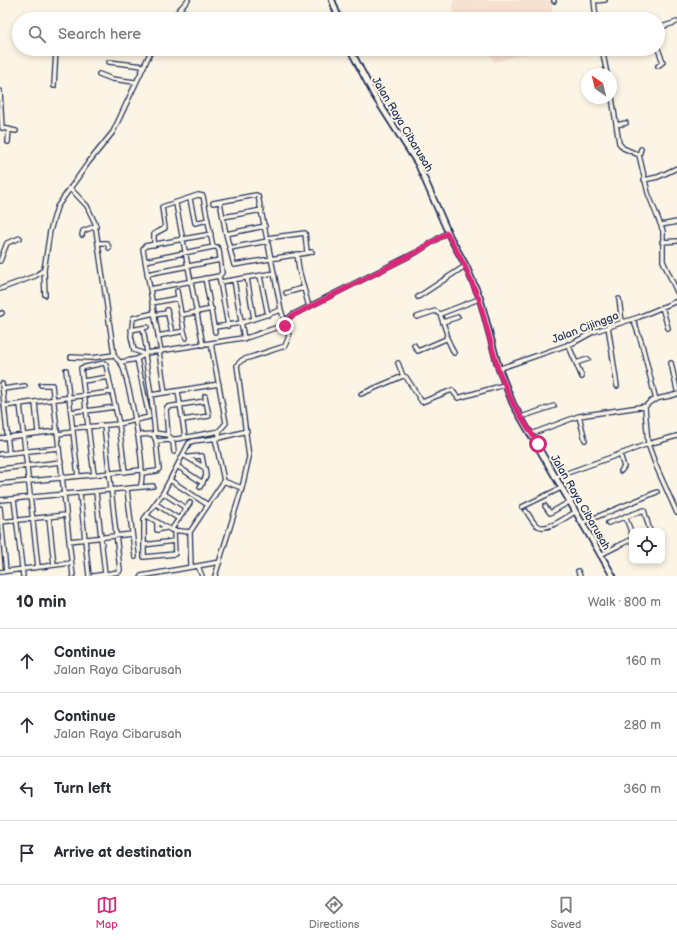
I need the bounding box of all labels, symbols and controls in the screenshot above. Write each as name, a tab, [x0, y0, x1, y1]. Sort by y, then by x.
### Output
search box	[12, 12, 665, 56]
icon: search	[26, 23, 48, 45]
text: Search here	[58, 25, 141, 44]
north arrow	[581, 68, 617, 104]
street label: Jalan Raya Cibarusah	[369, 75, 436, 174]
street label: Jalan Cijingga	[550, 309, 620, 346]
route end	[276, 317, 294, 335]
route start	[529, 435, 547, 453]
street label: Jalan Raya Cibarusah	[548, 452, 613, 552]
map controls	[629, 528, 665, 564]
button: locate	[629, 528, 665, 564]
text: 10 min	[16, 592, 67, 612]
text: Walk · 800 m	[588, 594, 661, 610]
text: Continue	[54, 643, 116, 662]
icon: ahead	[16, 650, 38, 672]
text: 160 m	[626, 653, 661, 669]
text: Jalan Raya Cibarusah	[54, 662, 182, 678]
text: Continue	[54, 707, 116, 726]
icon: ahead	[16, 714, 38, 736]
text: 280 m	[624, 717, 661, 733]
text: Jalan Raya Cibarusah	[54, 726, 182, 742]
icon: left	[16, 778, 38, 800]
text: Turn left	[54, 779, 111, 798]
text: 360 m	[623, 781, 661, 797]
icon: arrive	[16, 842, 38, 864]
text: Arrive at destination	[54, 843, 192, 862]
tab: Map	[96, 894, 118, 931]
tab: Directions	[309, 894, 359, 931]
tab: Saved	[551, 894, 581, 931]

